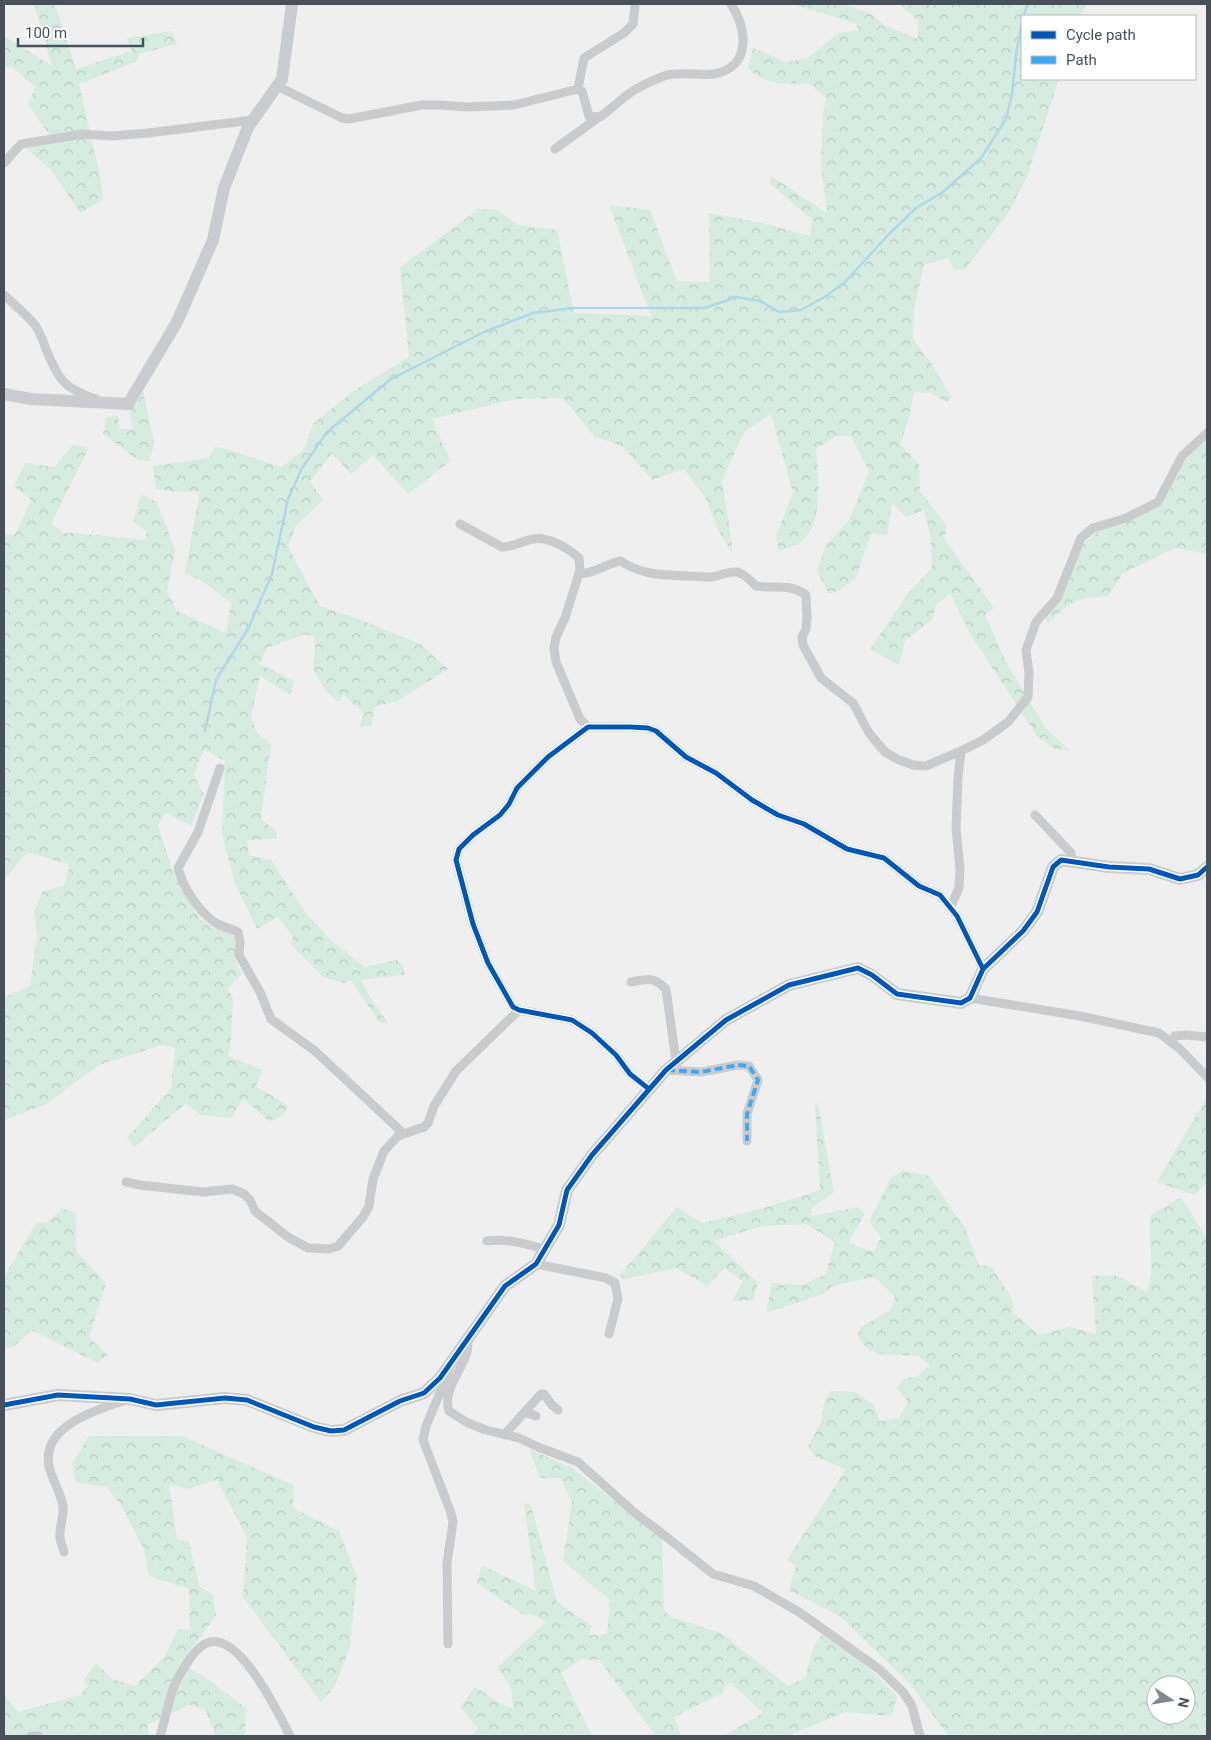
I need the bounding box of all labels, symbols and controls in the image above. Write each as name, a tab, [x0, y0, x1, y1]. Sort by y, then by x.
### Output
scale bar	[18, 15, 142, 47]
legend	[1021, 15, 1196, 80]
text: 100 m	[25, 24, 67, 42]
text: Cycle path	[1066, 26, 1136, 44]
text: Path	[1066, 51, 1097, 69]
north arrow	[1146, 1675, 1196, 1725]
text: N	[1175, 1696, 1193, 1709]

